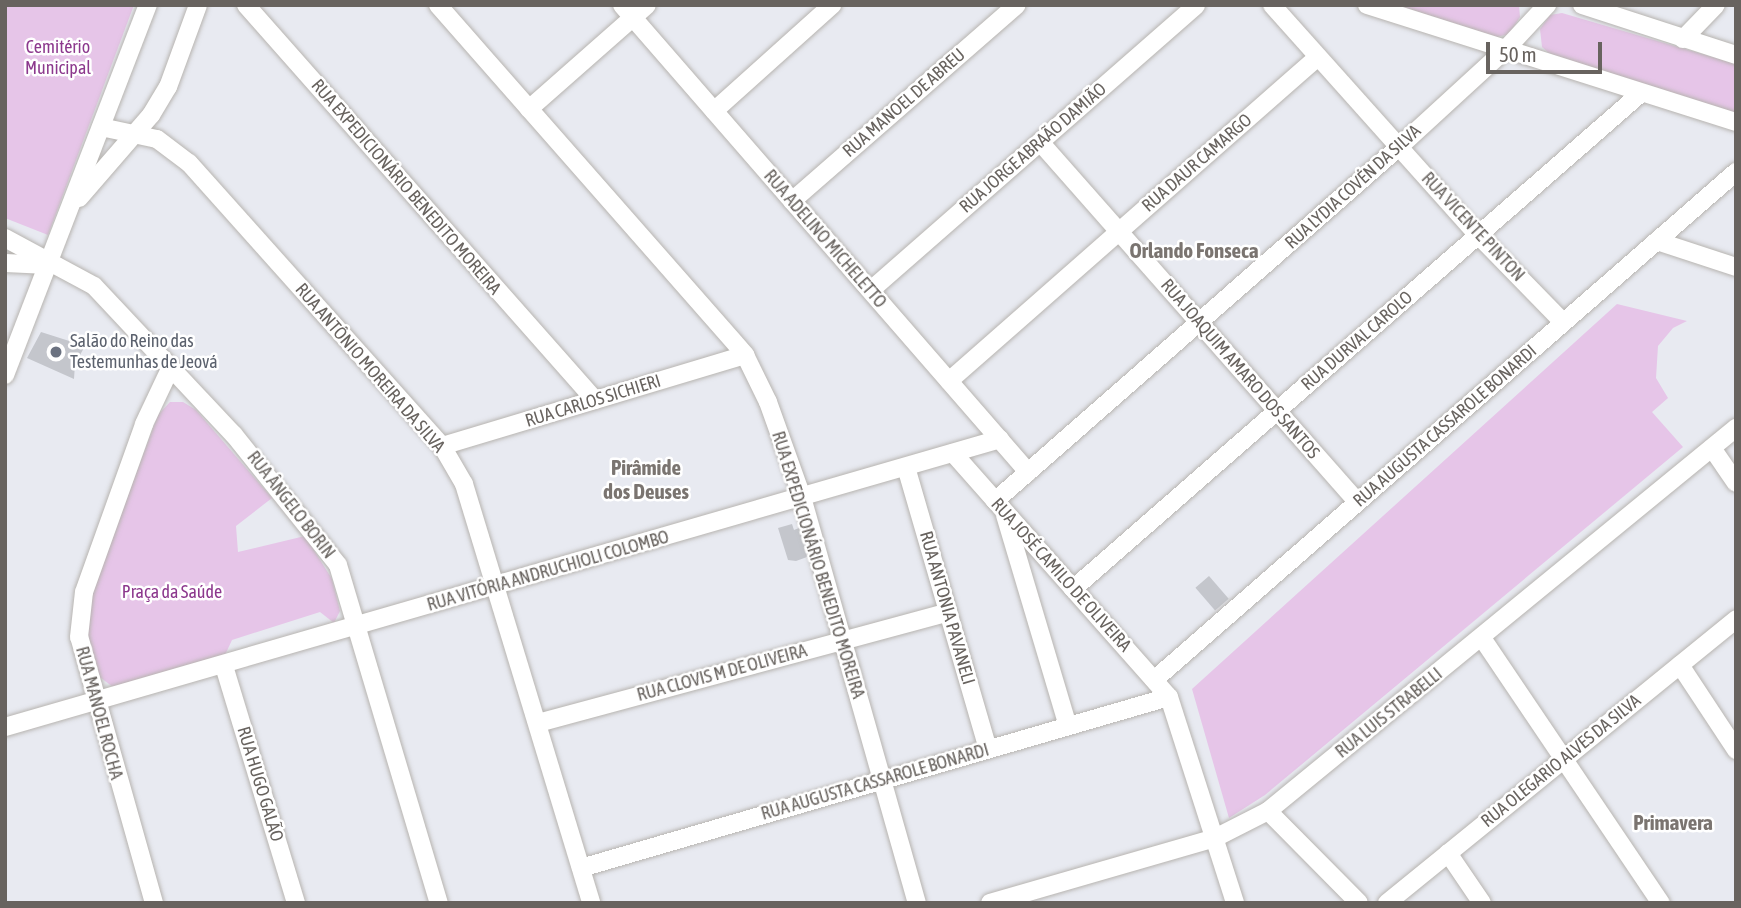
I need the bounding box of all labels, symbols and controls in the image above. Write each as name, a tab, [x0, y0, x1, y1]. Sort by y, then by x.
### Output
scale bar	[1489, 28, 1604, 72]
park label: Cemitério Municipal	[25, 37, 91, 80]
text: 50 m	[1499, 42, 1537, 66]
street label: RUA MANOEL DE ABREU	[838, 44, 970, 162]
street label: RUA EXPEDICIONÁRIO BENEDITO MOREIRA	[307, 75, 505, 299]
street label: RUA JORGE ABRAÃO DAMIÃO	[955, 78, 1111, 218]
street label: RUA DAUR CAMARGO	[1138, 109, 1256, 217]
street label: RUA LYDIA COVÉN DA SILVA	[1281, 120, 1425, 254]
street label: RUA ADELINO MICHELETTO	[759, 165, 891, 313]
street label: RUA VICENTE PINTON	[1417, 168, 1529, 286]
district label: Orlando Fonseca	[1129, 237, 1259, 263]
street label: RUA JOAQUIM AMARO DOS SANTOS	[1156, 275, 1324, 463]
street label: RUA ANTÔNIO MOREIRA DA SILVA	[291, 279, 449, 457]
street label: RUA DURVAL CAROLO	[1297, 287, 1417, 395]
place label: Salão do Reino das Testemunhas de Jeová	[70, 331, 218, 374]
street label: RUA AUGUSTA CASSAROLE BONARDI	[1349, 340, 1541, 512]
marker: Salão do Reino das Testemunhas de Jeová	[48, 344, 64, 360]
street label: RUA CARLOS SICHIERI	[523, 370, 663, 432]
street label: RUA EXPEDICIONÁRIO BENEDITO MOREIRA	[767, 429, 869, 701]
street label: RUA ÂNGELO BORIN	[242, 447, 340, 563]
district label: Pirâmide dos Deuses	[603, 454, 689, 504]
street label: RUA JOSÉ CAMILO DE OLIVEIRA	[986, 494, 1136, 656]
street label: RUA VITÓRIA ANDRUCHIOLI COLOMBO	[425, 526, 671, 616]
street label: RUA ANTONIA PAVANELI	[915, 529, 979, 687]
park label: Praça da Saúde	[122, 581, 222, 603]
street label: RUA CLOVIS M DE OLIVEIRA	[635, 640, 809, 706]
street label: RUA MANOEL ROCHA	[71, 644, 127, 782]
street label: RUA LUIS STRABELLI	[1331, 663, 1447, 763]
street label: RUA OLEGARIO ALVES DA SILVA	[1477, 690, 1645, 832]
street label: RUA HUGO GALÃO	[232, 724, 288, 844]
street label: RUA AUGUSTA CASSAROLE BONARDI	[759, 739, 991, 825]
district label: Primavera	[1633, 809, 1713, 835]

